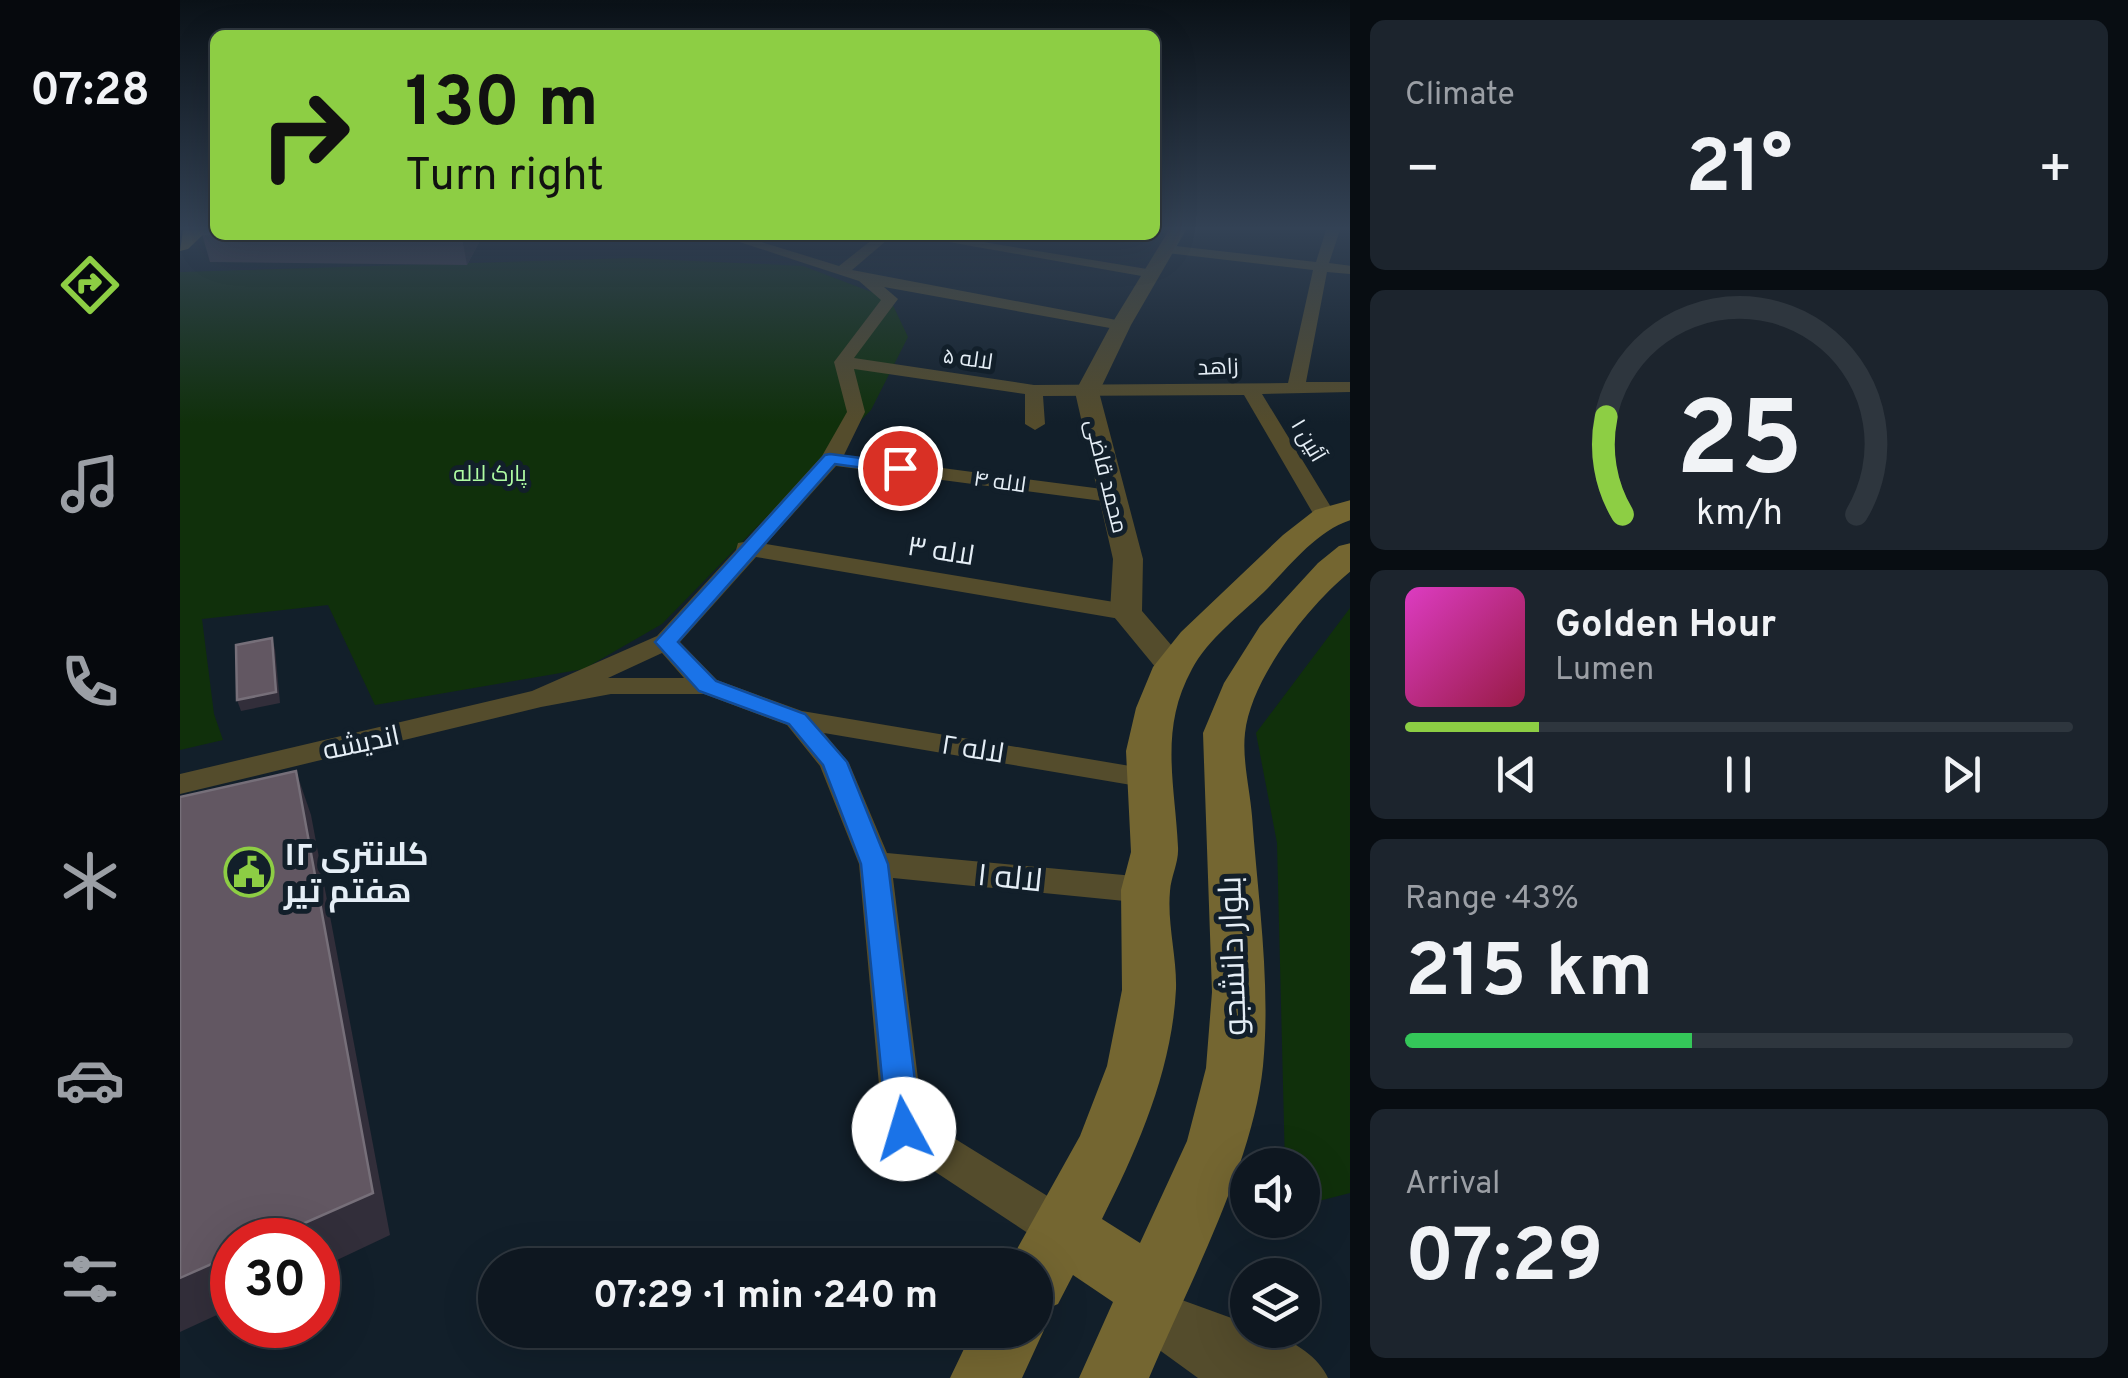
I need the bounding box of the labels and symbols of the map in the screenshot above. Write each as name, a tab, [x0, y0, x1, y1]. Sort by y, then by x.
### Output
street label: لاله ۵	[941, 344, 994, 377]
street label: زاهد	[1197, 354, 1239, 383]
street label: آئین ۱	[1284, 414, 1331, 468]
street label: محمد قاضی	[1077, 417, 1132, 536]
pin	[858, 426, 943, 511]
park label: پارک لاله	[453, 462, 527, 489]
street label: لاله ۴	[972, 466, 1028, 501]
street label: لاله ۳	[904, 530, 977, 576]
street label: اندیشه	[320, 719, 403, 771]
street label: لاله ۲	[938, 728, 1007, 774]
place label: کلانتری ۱۲ هفتم تیر	[283, 837, 429, 914]
public building icon: کلانتری ۱۲ هفتم تیر	[223, 846, 275, 898]
street label: لاله ۱	[975, 857, 1044, 903]
street label: بلوار دانشجو	[1212, 876, 1258, 1036]
position arrow	[852, 1077, 956, 1181]
speed limit sign: 30	[210, 1218, 340, 1348]

